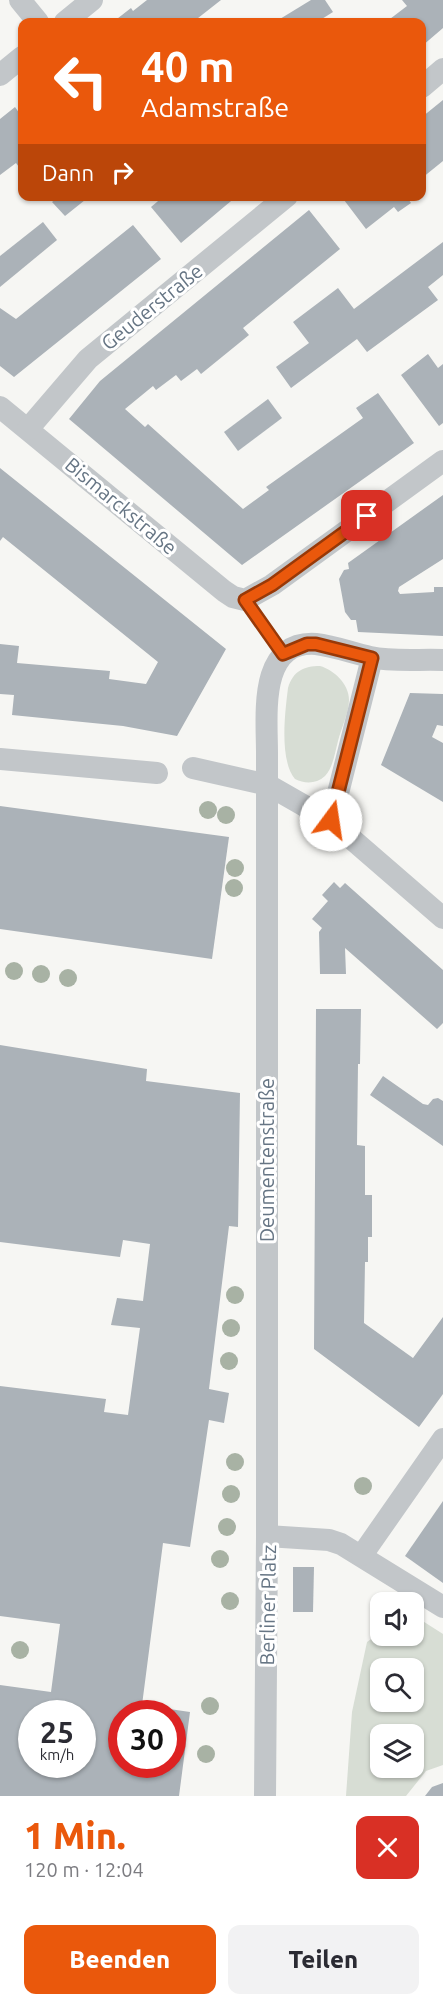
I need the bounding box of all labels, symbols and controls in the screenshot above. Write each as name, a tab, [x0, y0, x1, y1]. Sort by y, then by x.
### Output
icon: left	[42, 42, 120, 120]
text: 40 m	[141, 43, 235, 90]
text: Adamstraße	[141, 92, 289, 122]
icon: right	[106, 156, 139, 189]
text: Dann	[42, 160, 94, 185]
street label: Geuderstraße	[96, 259, 207, 354]
street label: Bismarckstraße	[61, 452, 182, 559]
pin	[341, 490, 392, 541]
icon: arrive	[350, 499, 383, 532]
position arrow	[299, 788, 363, 852]
street label: Deumentenstraße	[255, 1078, 278, 1242]
street label: Berliner Platz	[255, 1544, 280, 1665]
map controls	[370, 1592, 424, 1778]
button: sound	[370, 1592, 424, 1646]
button: search	[370, 1658, 424, 1712]
speed limit sign: 30	[108, 1700, 186, 1778]
text: 25	[40, 1715, 74, 1749]
button: layers	[370, 1724, 424, 1778]
text: km/h	[40, 1746, 74, 1763]
text: 1 Min.	[24, 1815, 126, 1856]
button: close	[356, 1816, 419, 1879]
text: 120 m · 12:04	[24, 1858, 144, 1881]
button: Beenden	[24, 1925, 216, 1994]
button: Teilen	[228, 1925, 419, 1994]

